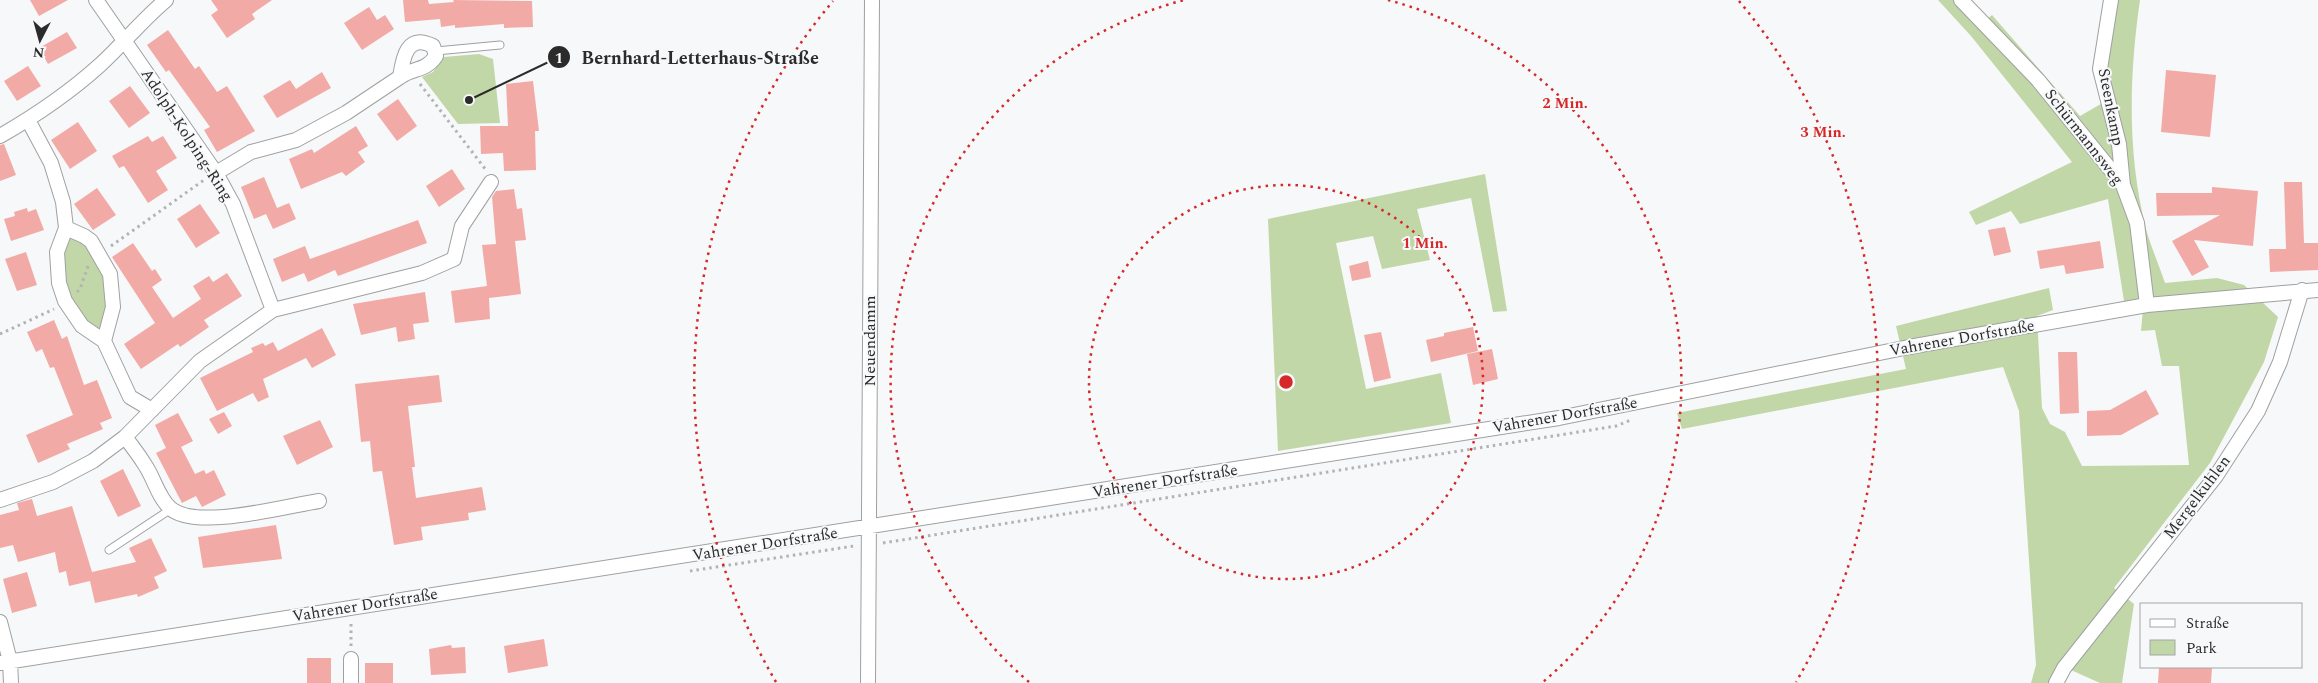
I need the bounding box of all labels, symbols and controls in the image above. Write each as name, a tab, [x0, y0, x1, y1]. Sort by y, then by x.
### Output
north arrow	[15, 15, 65, 65]
text: N	[32, 41, 45, 63]
callout: Bernhard-Letterhaus-Straße	[546, 41, 829, 74]
text: Bernhard-Letterhaus-Straße	[581, 45, 819, 72]
text: 1	[555, 47, 563, 70]
street label: Adolph-Kolping-Ring	[135, 64, 239, 206]
street label: Steenkamp	[2092, 66, 2130, 148]
street label: Schürmannsweg	[2039, 84, 2129, 190]
text: 2 Min.	[1542, 92, 1588, 115]
text: 3 Min.	[1800, 121, 1846, 144]
text: 1 Min.	[1402, 232, 1448, 255]
street label: Neuendamm	[858, 295, 882, 386]
street label: Vahrener Dorfstraße	[1888, 313, 2036, 363]
centre of rings	[1277, 373, 1295, 391]
street label: Vahrener Dorfstraße	[1491, 390, 1639, 440]
street label: Mergelkuhlen	[2158, 450, 2236, 544]
street label: Vahrener Dorfstraße	[1091, 458, 1239, 504]
street label: Vahrener Dorfstraße	[691, 521, 839, 567]
street label: Vahrener Dorfstraße	[291, 582, 439, 628]
legend	[2140, 603, 2303, 668]
text: Straße	[2186, 612, 2229, 635]
text: Park	[2186, 637, 2217, 660]

